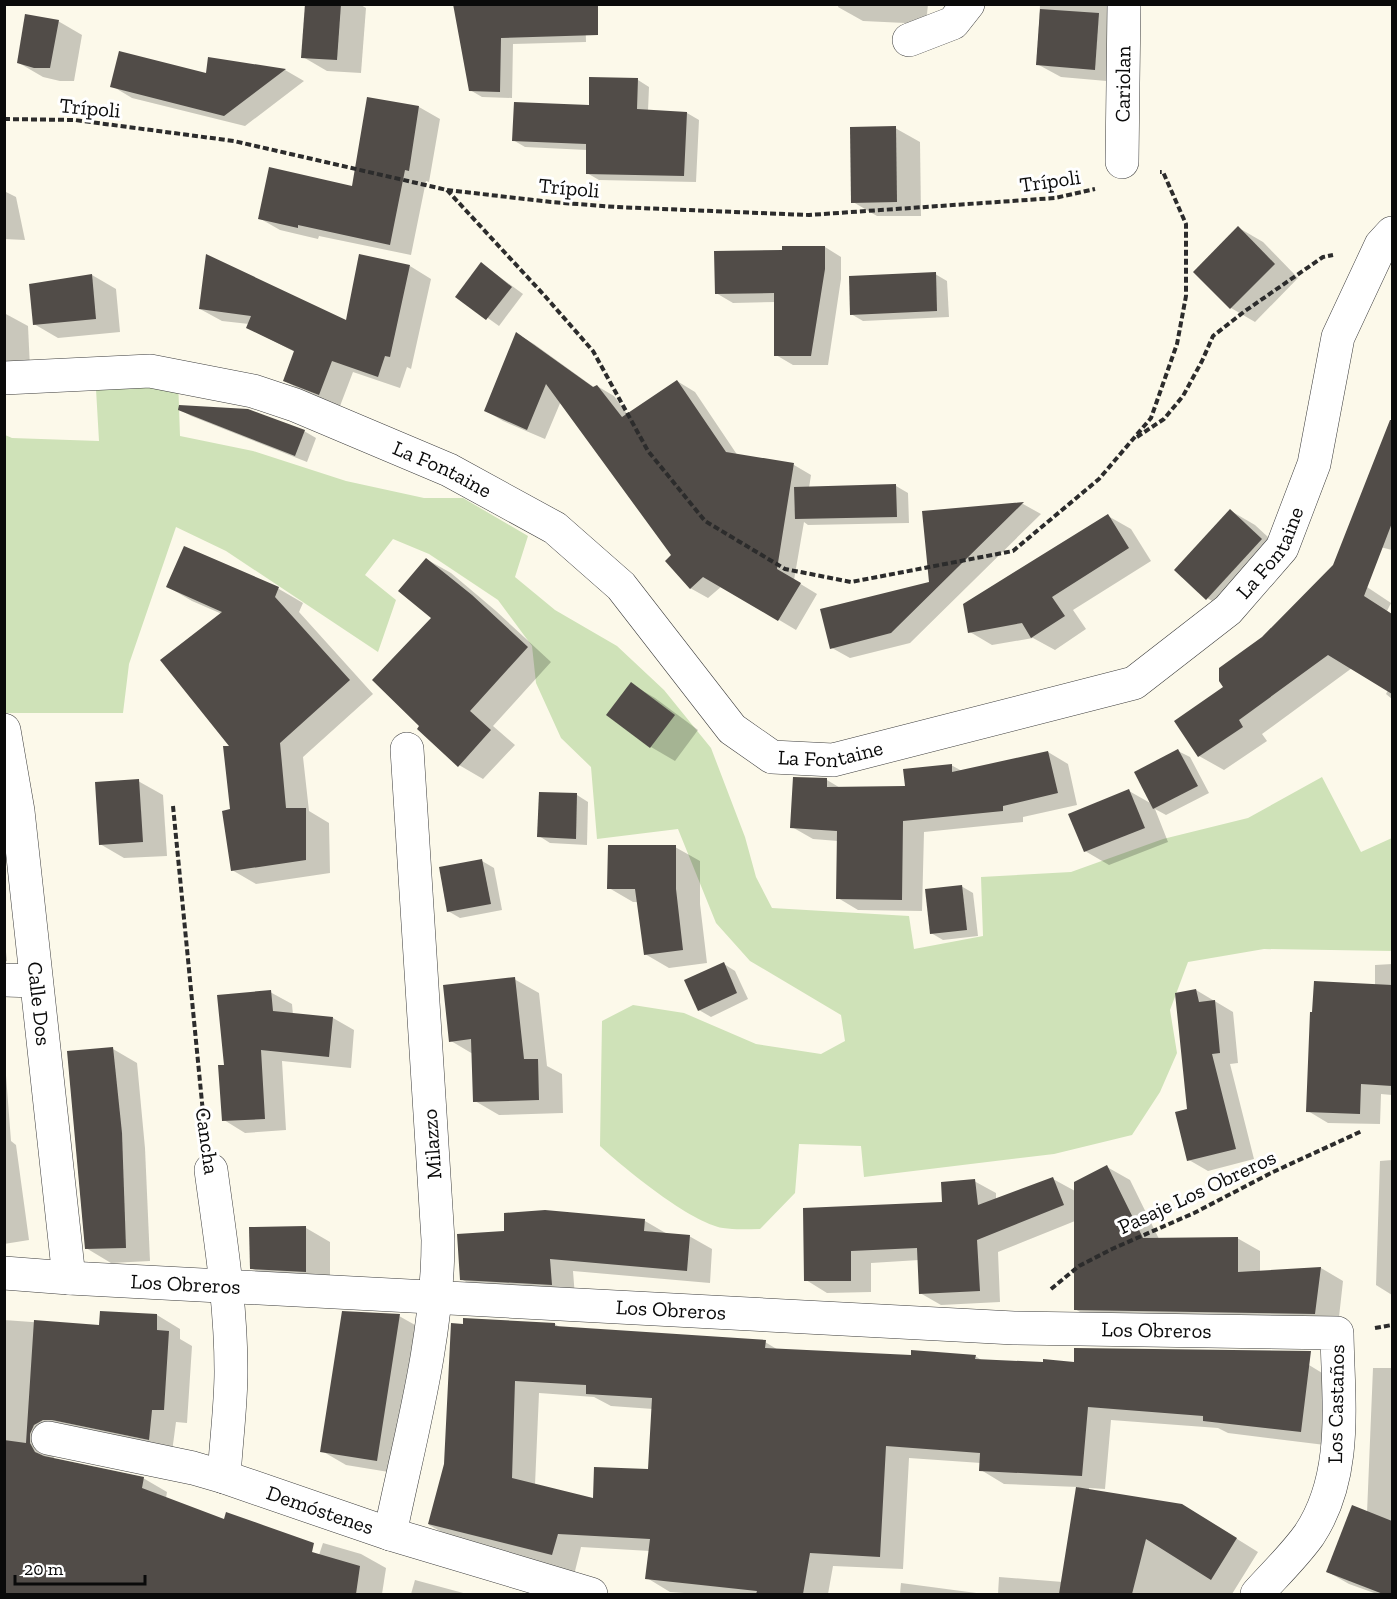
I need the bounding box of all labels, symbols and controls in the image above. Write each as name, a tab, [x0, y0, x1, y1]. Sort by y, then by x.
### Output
street label: Cariolan	[1110, 45, 1135, 123]
street label: Trípoli	[58, 92, 122, 123]
street label: Trípoli	[1018, 164, 1082, 197]
street label: Trípoli	[537, 172, 601, 203]
street label: La Fontaine	[389, 435, 496, 503]
street label: La Fontaine	[1231, 503, 1309, 604]
street label: La Fontaine	[777, 735, 886, 772]
street label: Calle Dos	[23, 960, 57, 1047]
street label: Cancha	[190, 1106, 225, 1176]
street label: Milazzo	[417, 1108, 446, 1180]
street label: Pasaje Los Obreros	[1114, 1144, 1280, 1240]
street label: Los Obreros	[130, 1268, 241, 1299]
street label: Los Obreros	[615, 1294, 727, 1325]
street label: Los Obreros	[1101, 1316, 1212, 1343]
street label: Los Castaños	[1322, 1344, 1349, 1464]
street label: Demóstenes	[263, 1480, 377, 1539]
scale bar	[15, 1548, 146, 1586]
text: 20 m	[24, 1558, 64, 1580]

